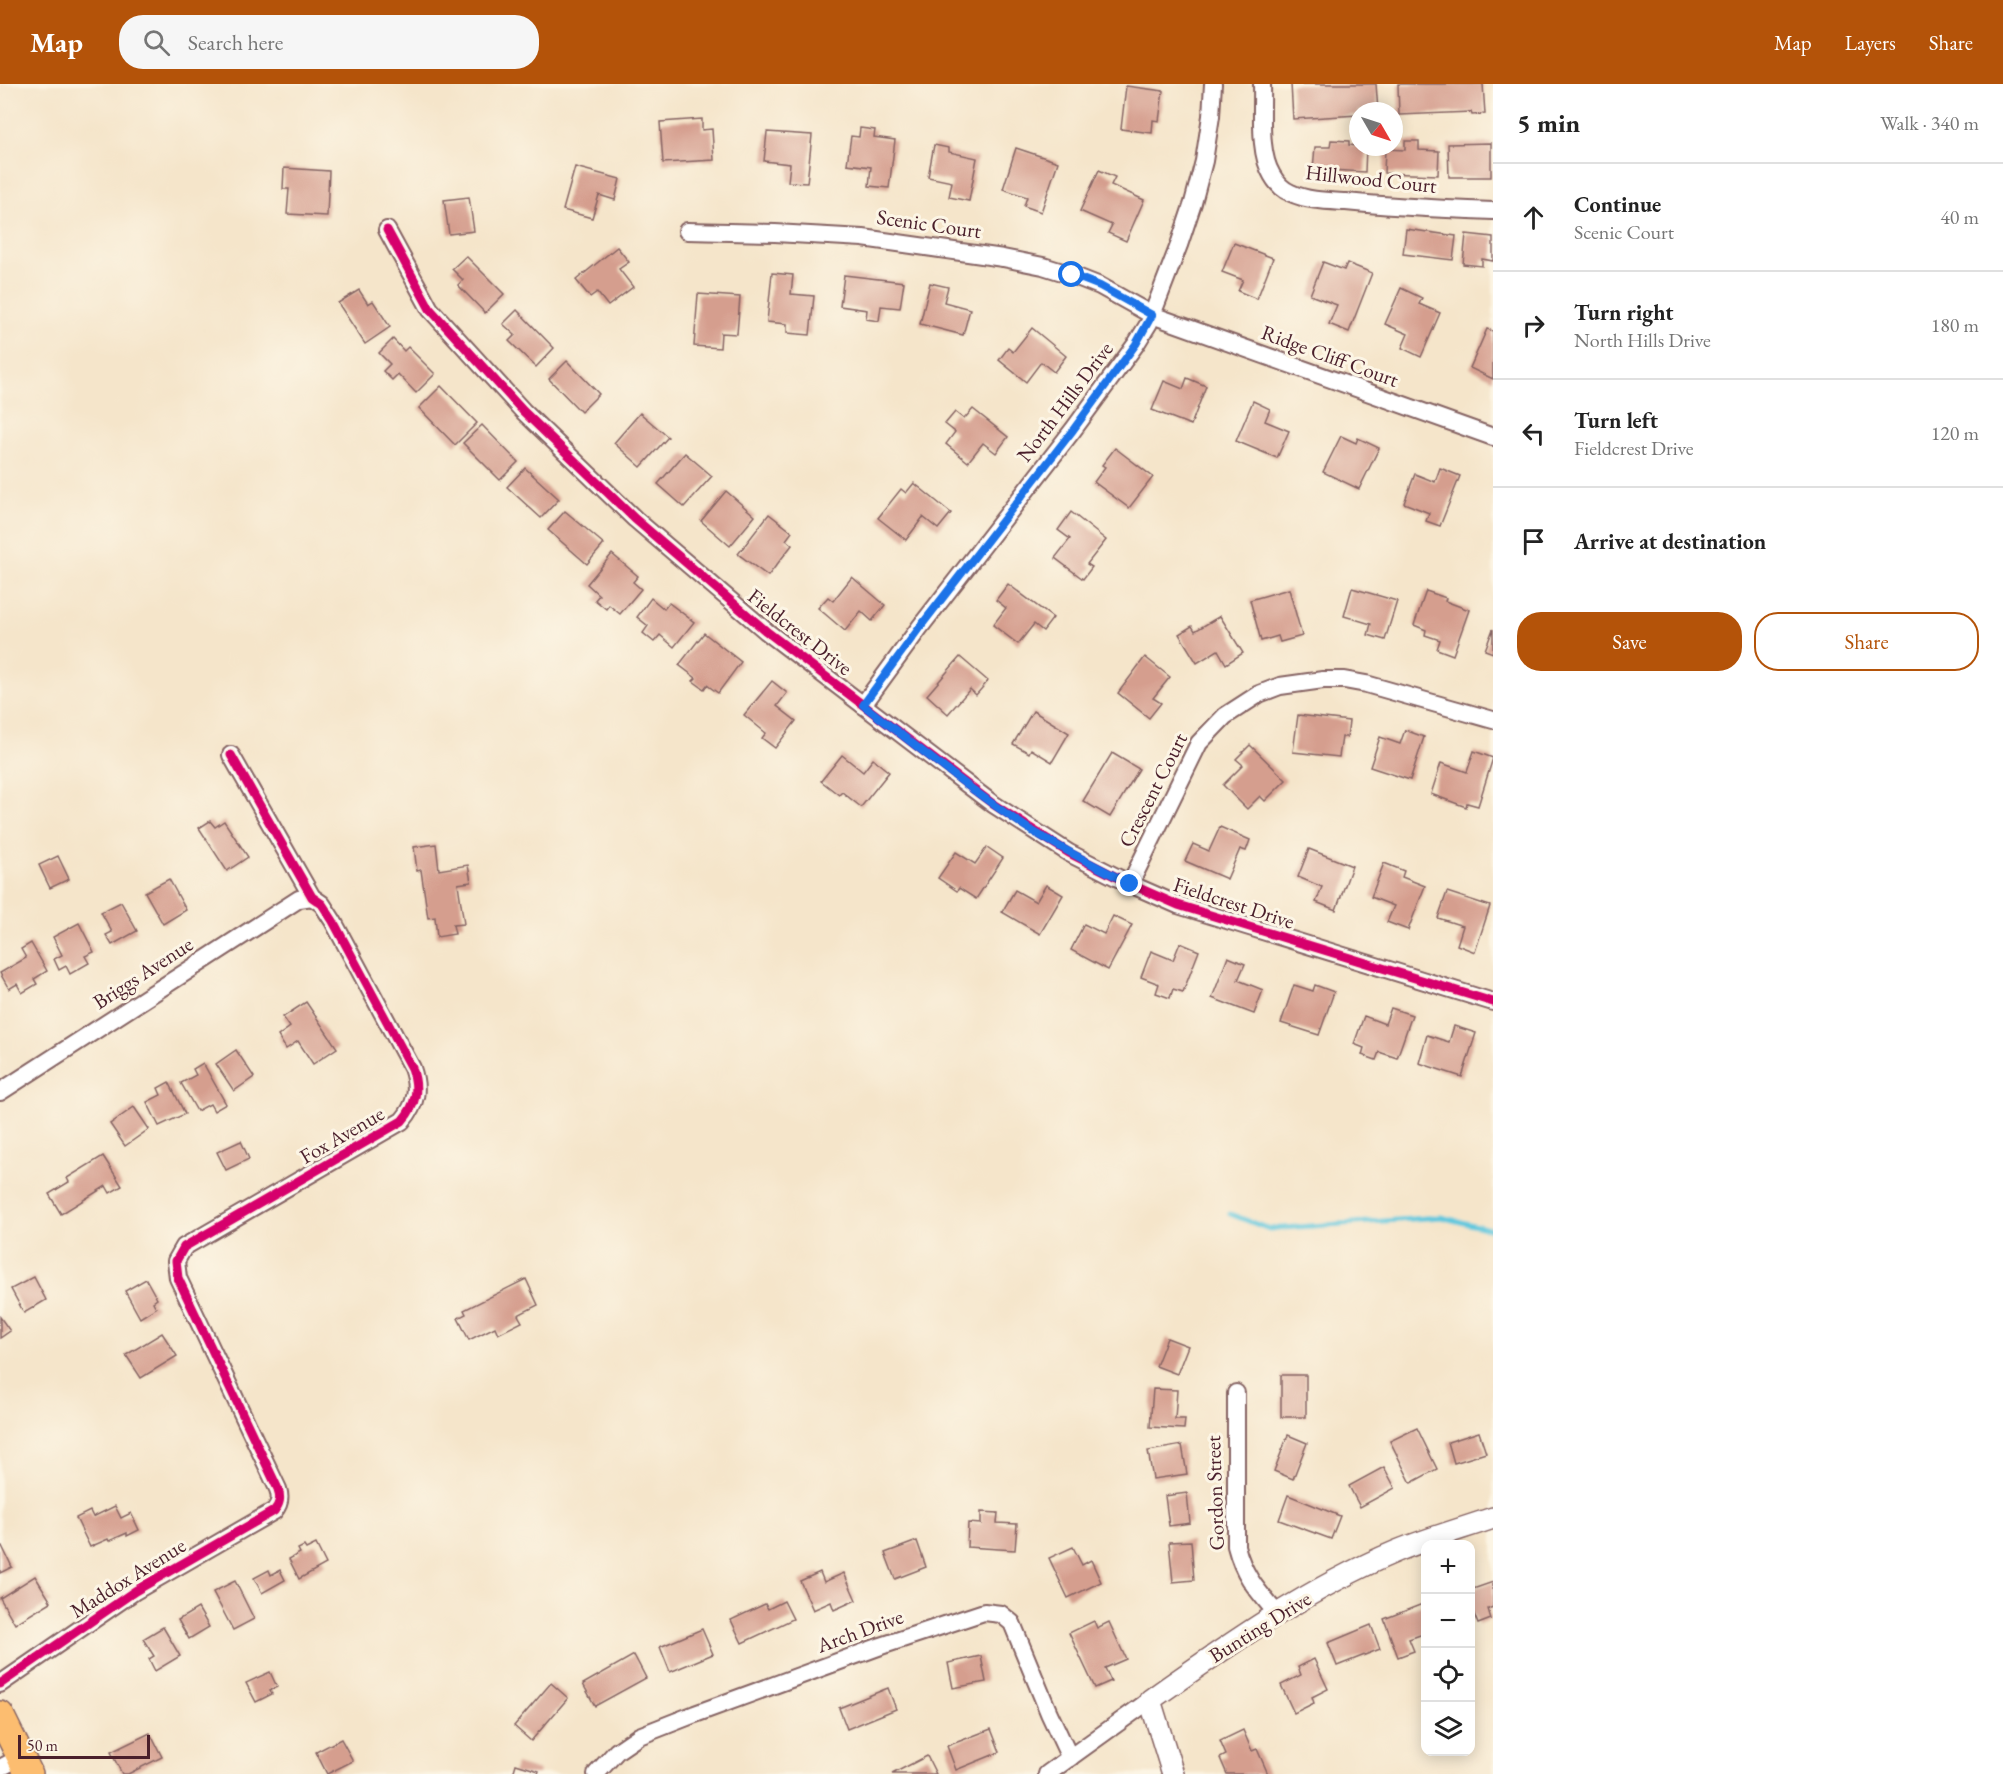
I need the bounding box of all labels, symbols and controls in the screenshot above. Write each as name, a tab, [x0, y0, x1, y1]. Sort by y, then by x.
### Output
search box	[119, 15, 539, 69]
text: Map	[30, 24, 83, 60]
icon: search	[140, 26, 173, 59]
text: Search here	[188, 28, 283, 57]
text: Map	[1774, 29, 1812, 56]
text: Layers	[1845, 29, 1896, 56]
text: Share	[1929, 29, 1973, 56]
north arrow	[1349, 102, 1403, 156]
text: 5 min	[1517, 106, 1580, 140]
text: Walk · 340 m	[1880, 110, 1979, 136]
street label: Hillwood Court	[1304, 158, 1438, 199]
text: Continue	[1574, 190, 1661, 219]
icon: ahead	[1517, 201, 1550, 234]
street label: Scenic Court	[875, 203, 983, 244]
text: 40 m	[1940, 204, 1979, 230]
text: Scenic Court	[1574, 219, 1674, 245]
route start	[1058, 261, 1084, 287]
text: Turn right	[1574, 298, 1673, 327]
icon: right	[1517, 309, 1550, 342]
text: 180 m	[1931, 312, 1979, 338]
street label: Ridge Cliff Court	[1258, 318, 1403, 393]
text: North Hills Drive	[1574, 327, 1711, 353]
street label: North Hills Drive	[1011, 336, 1119, 467]
text: Turn left	[1574, 406, 1658, 435]
icon: left	[1517, 417, 1550, 450]
text: 120 m	[1931, 420, 1979, 446]
text: Fieldcrest Drive	[1574, 435, 1694, 461]
icon: arrive	[1517, 525, 1550, 558]
text: Arrive at destination	[1574, 527, 1766, 556]
street label: Fieldcrest Drive	[742, 582, 858, 681]
button: Save	[1517, 612, 1742, 671]
button: Share	[1754, 612, 1979, 671]
street label: Crescent Court	[1112, 728, 1193, 852]
route end	[1116, 870, 1142, 896]
street label: Fieldcrest Drive	[1170, 870, 1298, 935]
street label: Briggs Avenue	[88, 930, 198, 1015]
street label: Fox Avenue	[295, 1100, 389, 1170]
street label: Gordon Street	[1199, 1435, 1230, 1551]
street label: Maddox Avenue	[65, 1531, 191, 1624]
map controls	[1421, 1540, 1475, 1756]
button: +	[1421, 1540, 1475, 1594]
street label: Bunting Drive	[1204, 1585, 1316, 1669]
button: −	[1421, 1594, 1475, 1648]
street label: Arch Drive	[812, 1602, 907, 1659]
button: locate	[1421, 1648, 1475, 1702]
button: layers	[1421, 1702, 1475, 1756]
scale bar	[18, 1732, 150, 1760]
text: 50 m	[27, 1735, 58, 1756]

